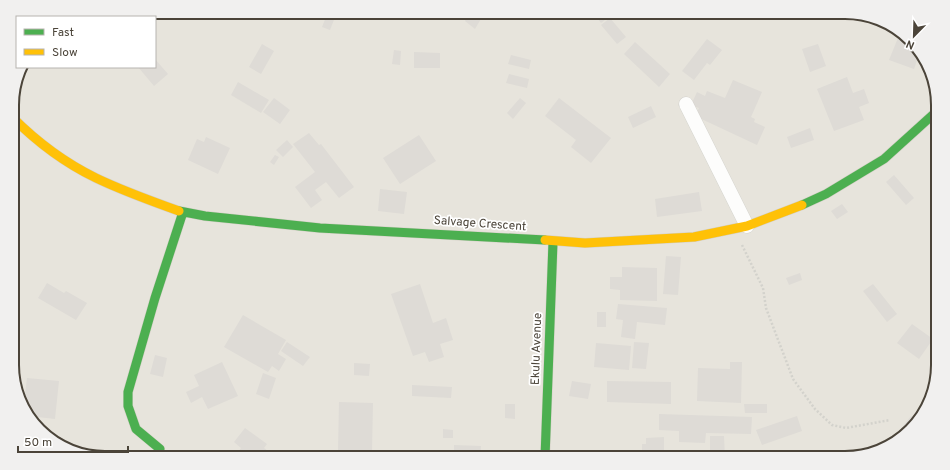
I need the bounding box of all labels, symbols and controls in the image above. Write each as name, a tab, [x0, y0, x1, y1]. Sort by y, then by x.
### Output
legend	[16, 16, 156, 68]
north arrow	[894, 16, 934, 56]
text: Fast	[52, 25, 74, 41]
text: N	[904, 36, 917, 52]
text: Slow	[52, 45, 78, 61]
street label: Salvage Crescent	[433, 213, 527, 235]
street label: Ekulu Avenue	[528, 312, 546, 386]
scale bar	[18, 428, 128, 454]
text: 50 m	[24, 435, 52, 451]

